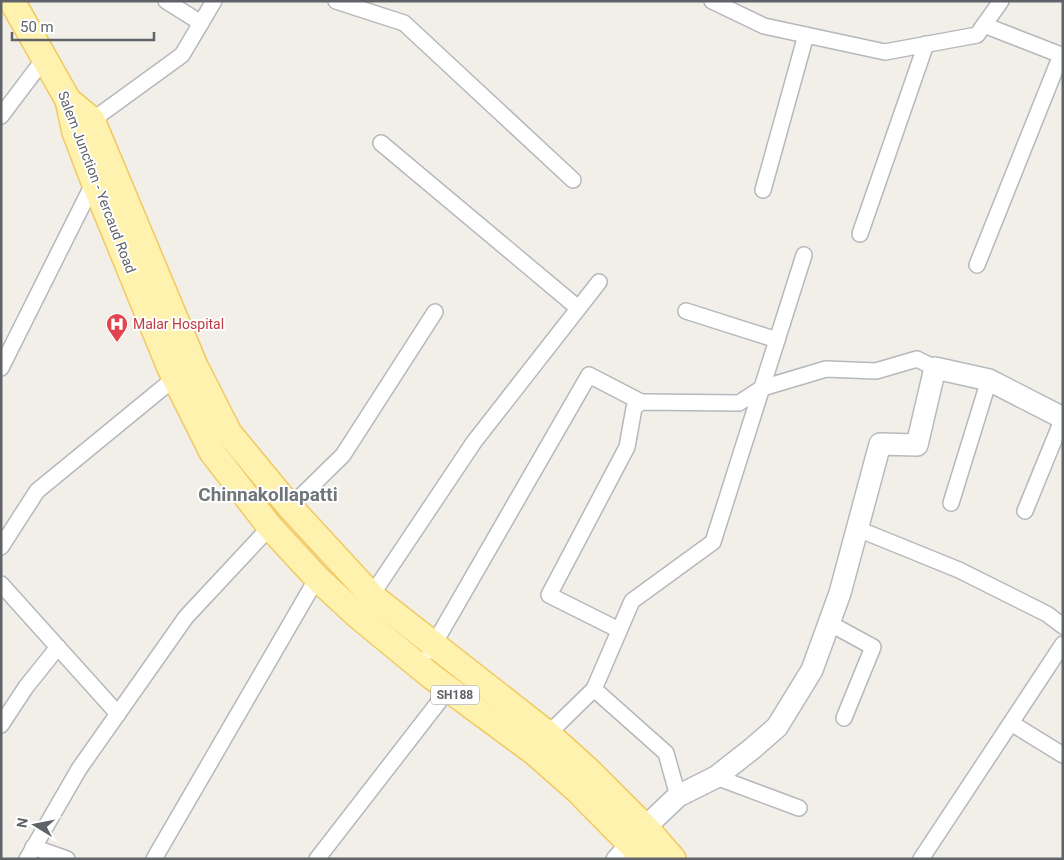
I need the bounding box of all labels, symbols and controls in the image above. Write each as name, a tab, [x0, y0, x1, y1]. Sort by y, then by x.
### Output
scale bar	[12, 10, 155, 42]
text: 50 m	[20, 18, 54, 36]
street label: Salem Junction - Yercaud Road	[55, 89, 139, 275]
hospital icon: Malar Hospital	[105, 312, 129, 343]
place label: Malar Hospital	[133, 316, 224, 332]
district label: Chinnakollapatti	[198, 483, 338, 506]
road number: SH188	[431, 686, 479, 704]
north arrow	[10, 800, 60, 850]
text: N	[13, 816, 31, 829]

